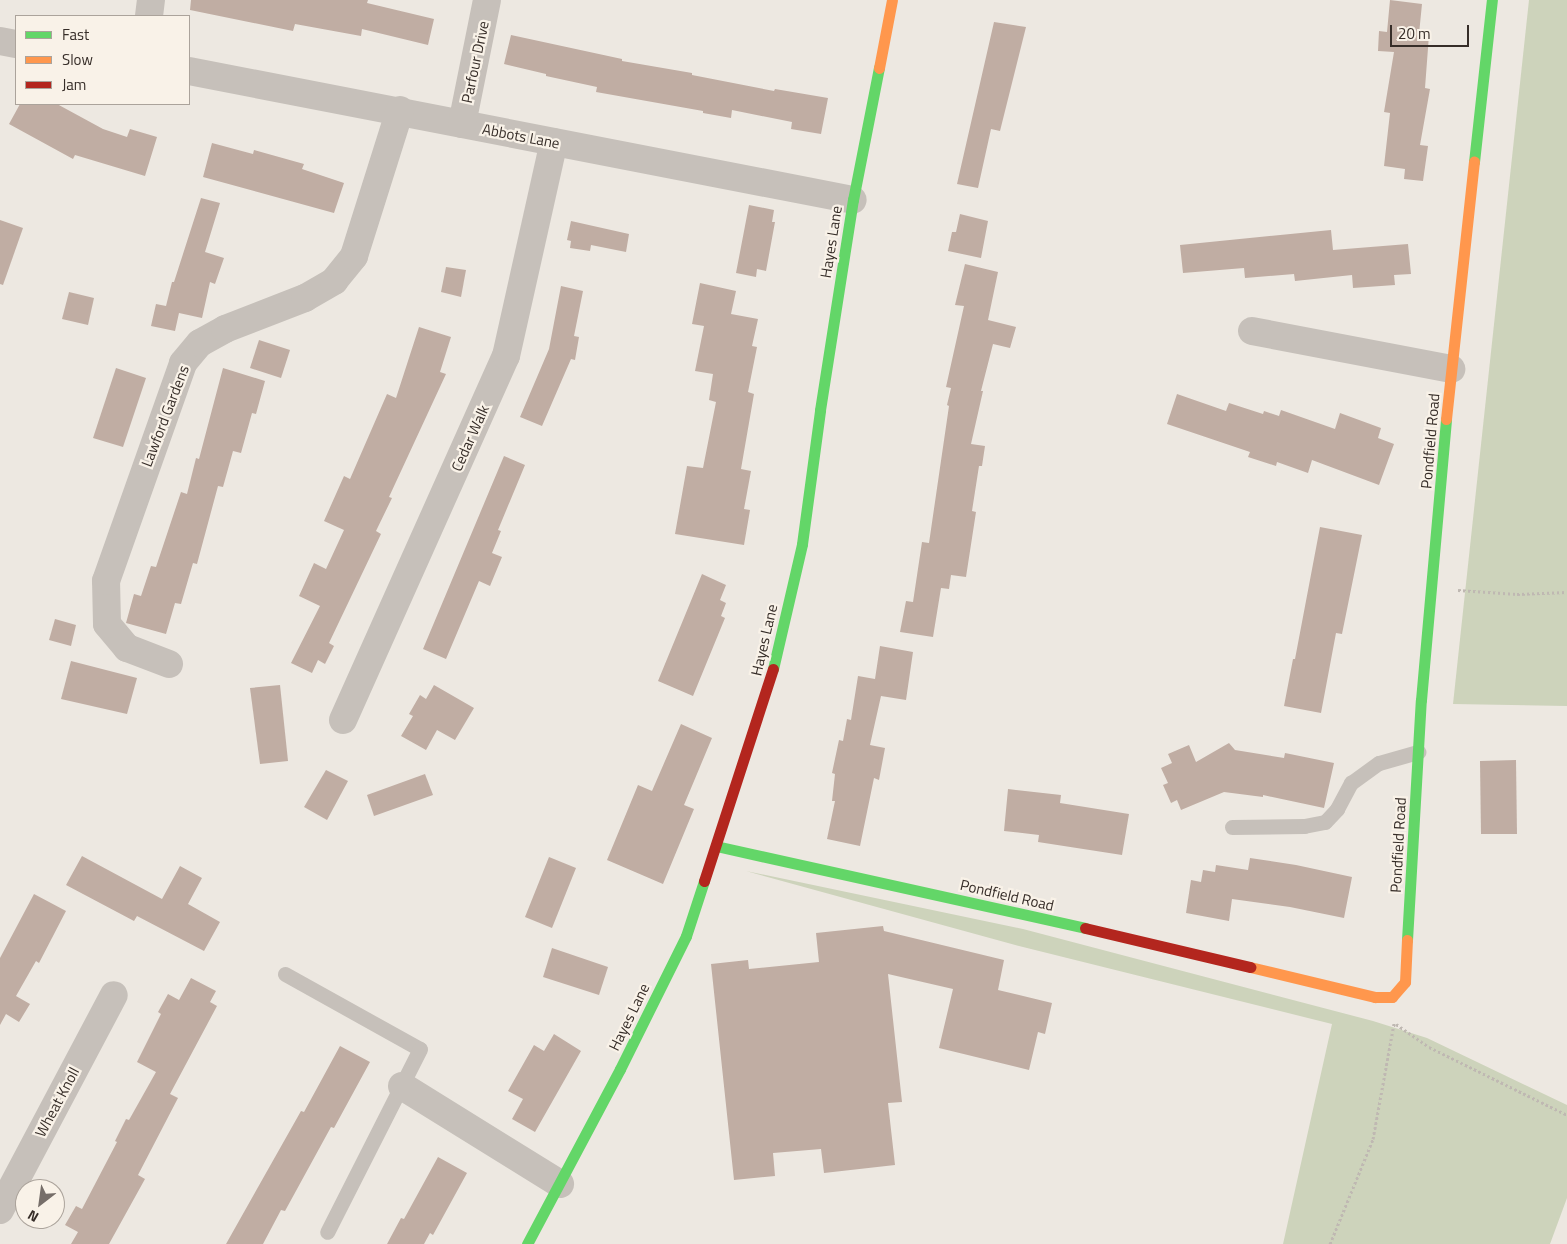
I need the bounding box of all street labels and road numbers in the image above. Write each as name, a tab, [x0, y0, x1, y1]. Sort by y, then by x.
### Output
street label: Parfour Drive	[458, 19, 492, 105]
street label: Abbots Lane	[481, 120, 561, 152]
street label: Hayes Lane	[816, 205, 846, 279]
street label: Lawford Gardens	[137, 363, 193, 469]
street label: Pondfield Road	[1417, 393, 1443, 489]
street label: Cedar Walk	[447, 402, 493, 474]
street label: Hayes Lane	[747, 602, 781, 678]
street label: Pondfield Road	[1387, 797, 1409, 893]
street label: Pondfield Road	[958, 875, 1056, 915]
street label: Hayes Lane	[605, 980, 653, 1054]
street label: Wheat Knoll	[31, 1064, 83, 1140]

